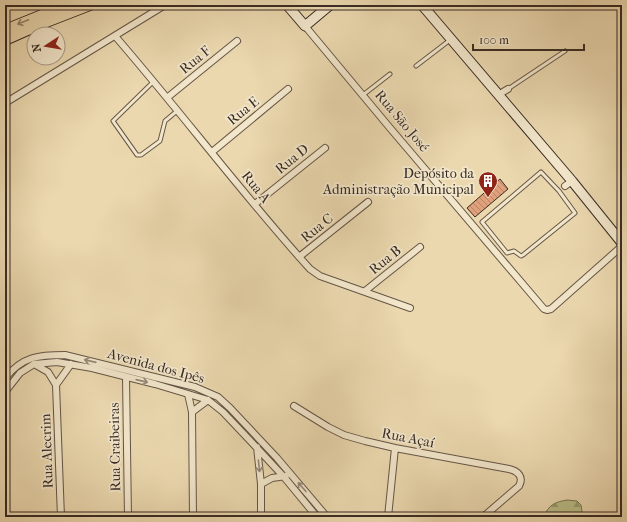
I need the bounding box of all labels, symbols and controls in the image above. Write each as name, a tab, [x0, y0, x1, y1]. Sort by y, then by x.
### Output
one-way arrow	[17, 19, 29, 27]
north arrow	[26, 26, 66, 66]
scale bar	[473, 26, 584, 52]
text: 100 m	[479, 33, 509, 47]
text: N	[29, 42, 44, 53]
street label: Rua F	[176, 42, 214, 78]
street label: Rua São José	[371, 87, 433, 155]
street label: Rua E	[224, 93, 263, 129]
street label: Rua D	[272, 140, 312, 178]
place label: Depósito da Administração Municipal	[322, 165, 475, 198]
street label: Rua A	[238, 167, 275, 207]
building icon: Depósito da Administração Municipal	[477, 170, 499, 198]
street label: Rua C	[297, 210, 337, 246]
street label: Rua B	[365, 242, 405, 278]
street label: Avenida dos Ipês	[105, 345, 206, 387]
one-way arrow	[84, 357, 97, 365]
one-way arrow	[135, 377, 148, 385]
street label: Rua Craibeiras	[106, 402, 124, 492]
street label: Rua Alecrim	[37, 413, 57, 489]
street label: Rua Açaí	[380, 425, 437, 452]
one-way arrow	[255, 459, 263, 472]
one-way arrow	[297, 482, 306, 493]

